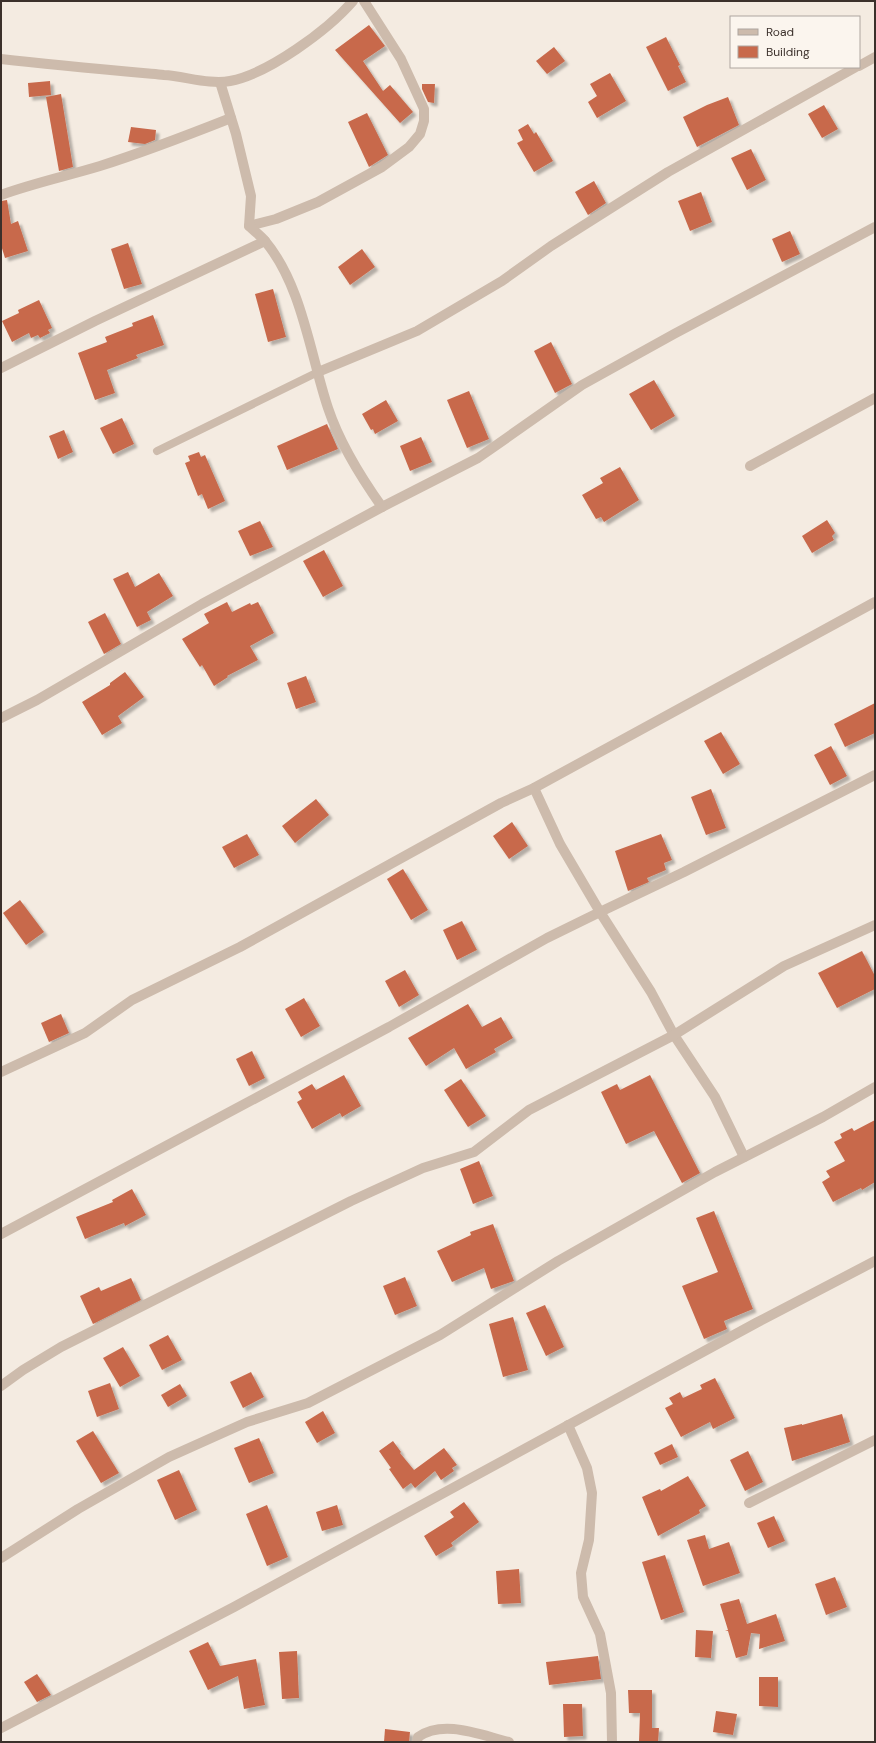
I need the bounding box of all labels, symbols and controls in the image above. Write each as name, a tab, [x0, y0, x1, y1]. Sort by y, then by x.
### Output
legend	[730, 16, 860, 68]
text: Road	[766, 24, 794, 40]
text: Building	[766, 44, 810, 60]

